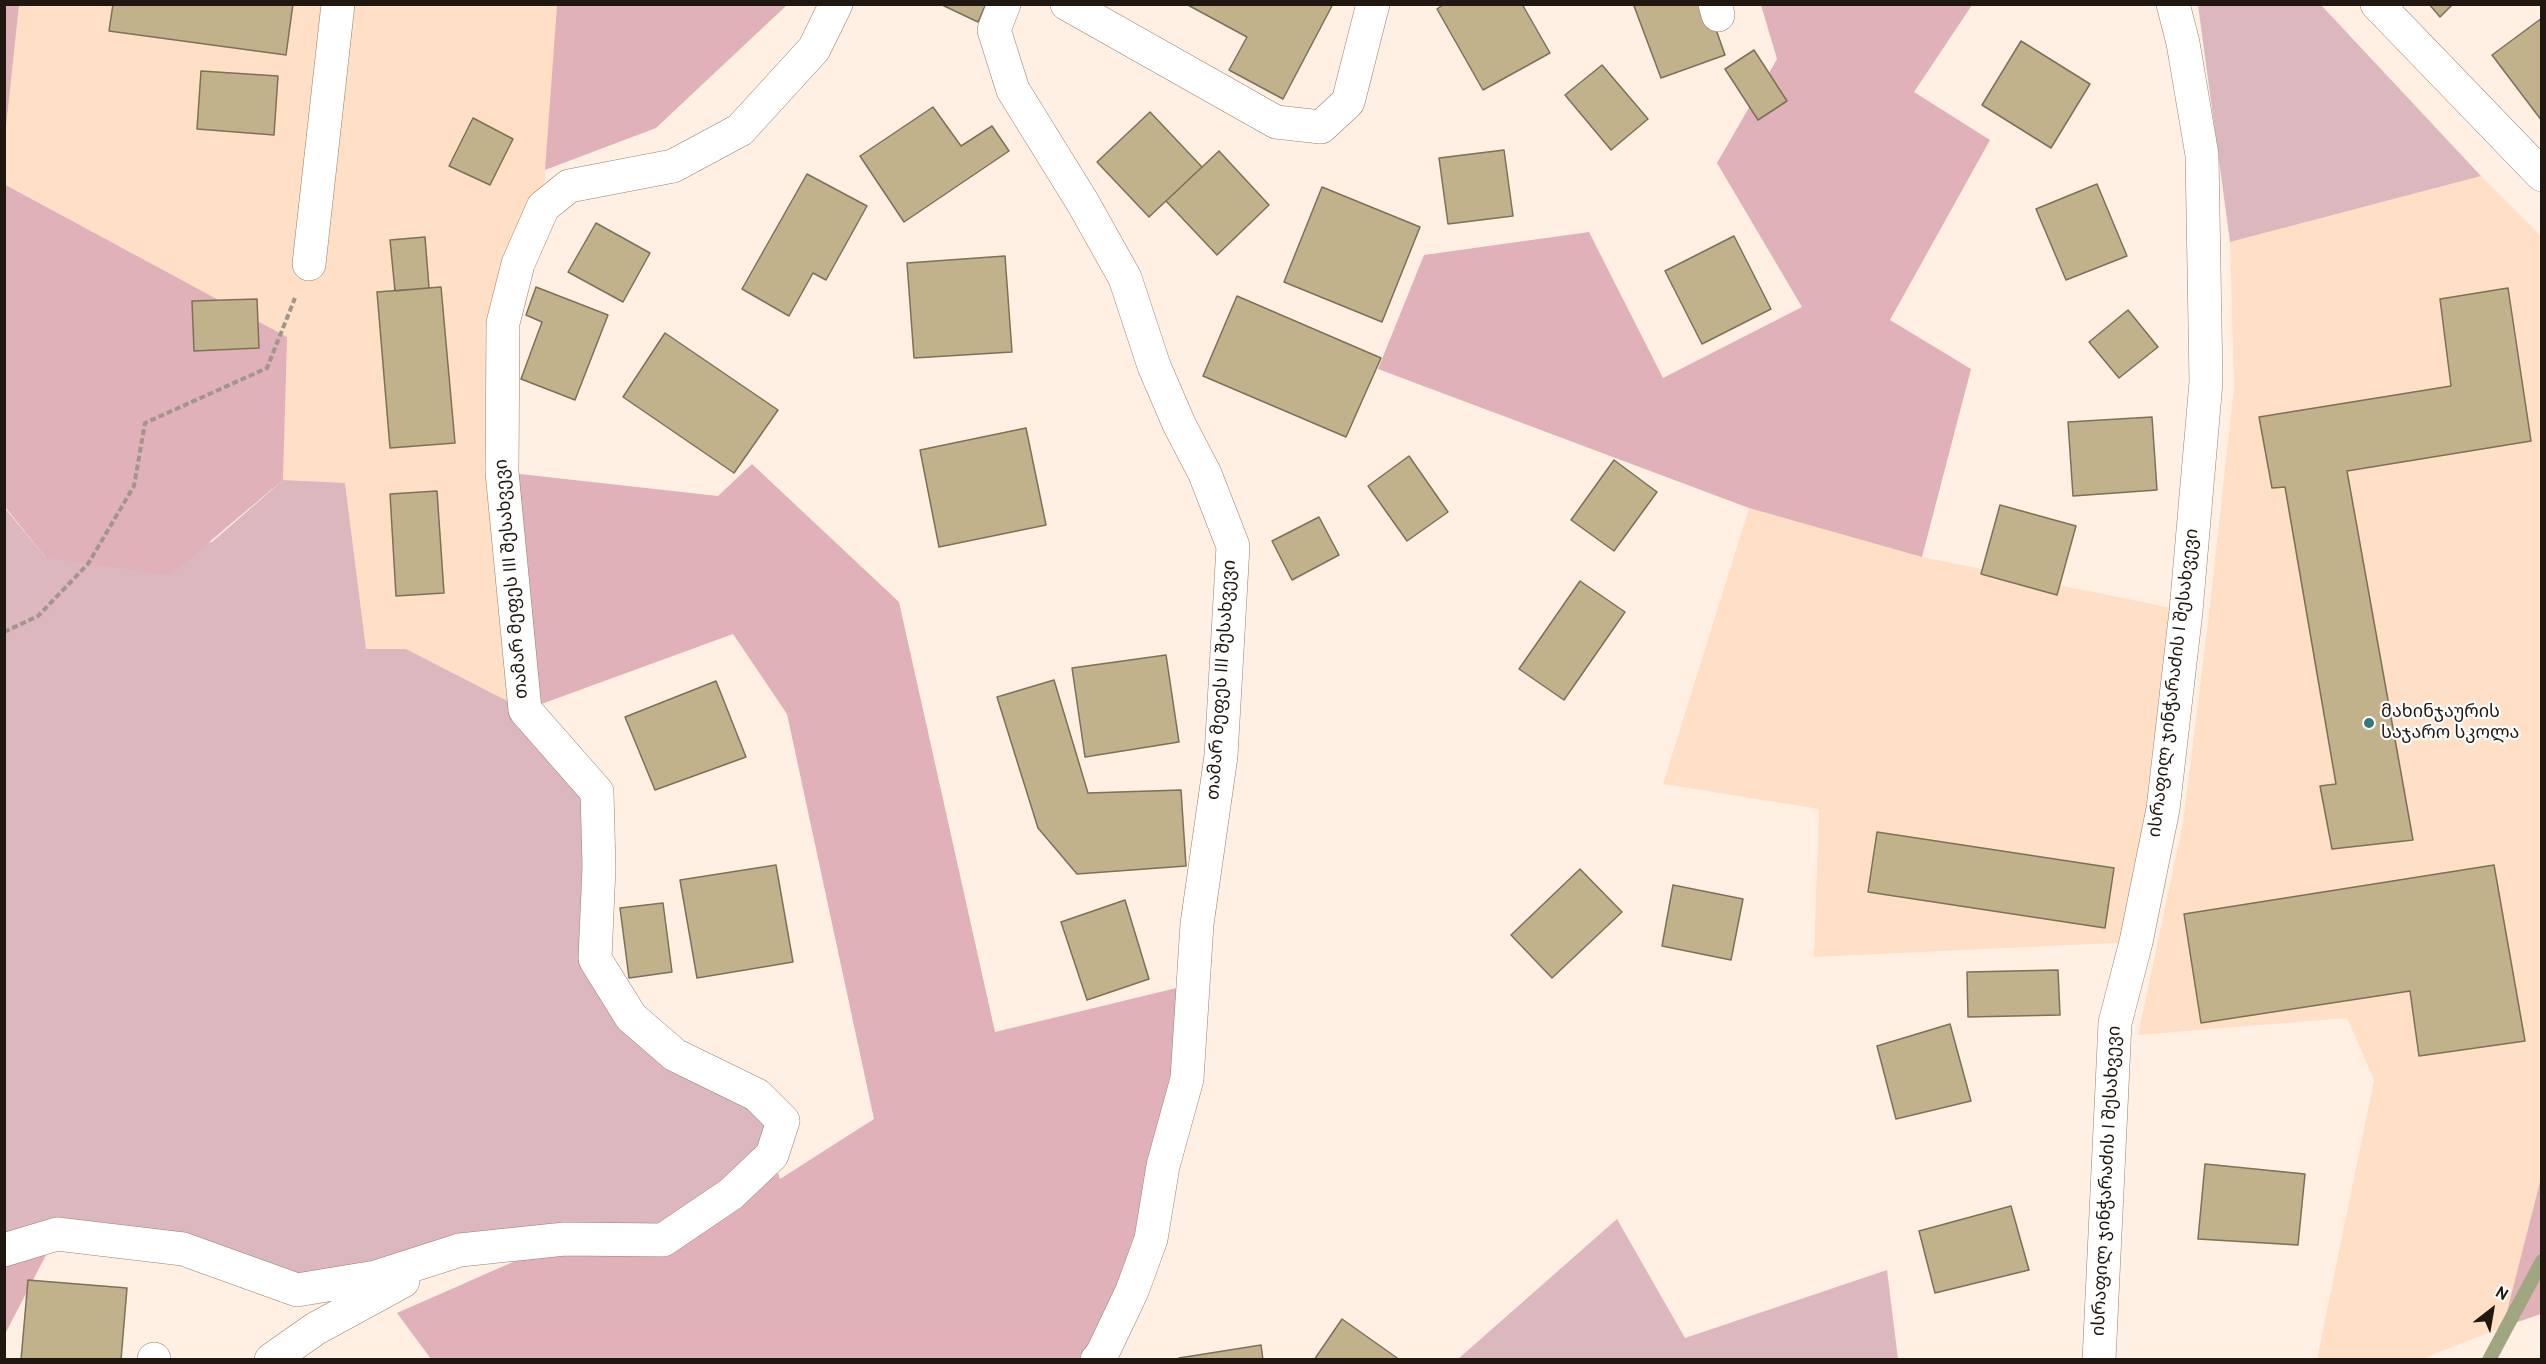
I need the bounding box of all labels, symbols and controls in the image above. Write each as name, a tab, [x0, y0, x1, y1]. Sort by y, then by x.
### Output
street label: თამარ მეფეს III შესახვევი	[492, 458, 534, 700]
street label: ისრაფილ ჯინჭარაძის I შესახვევი	[2145, 527, 2205, 839]
street label: თამარ მეფეს III შესახვევი	[1204, 559, 1242, 801]
place label: მახინჯაურის საჯარო სკოლა	[2381, 702, 2519, 744]
marker: მახინჯაურის საჯარო სკოლა	[2362, 716, 2376, 730]
street label: ისრაფილ ჯინჭარაძის I შესახვევი	[2089, 1025, 2127, 1337]
north arrow	[2462, 1280, 2522, 1340]
text: N	[2491, 1283, 2511, 1306]

